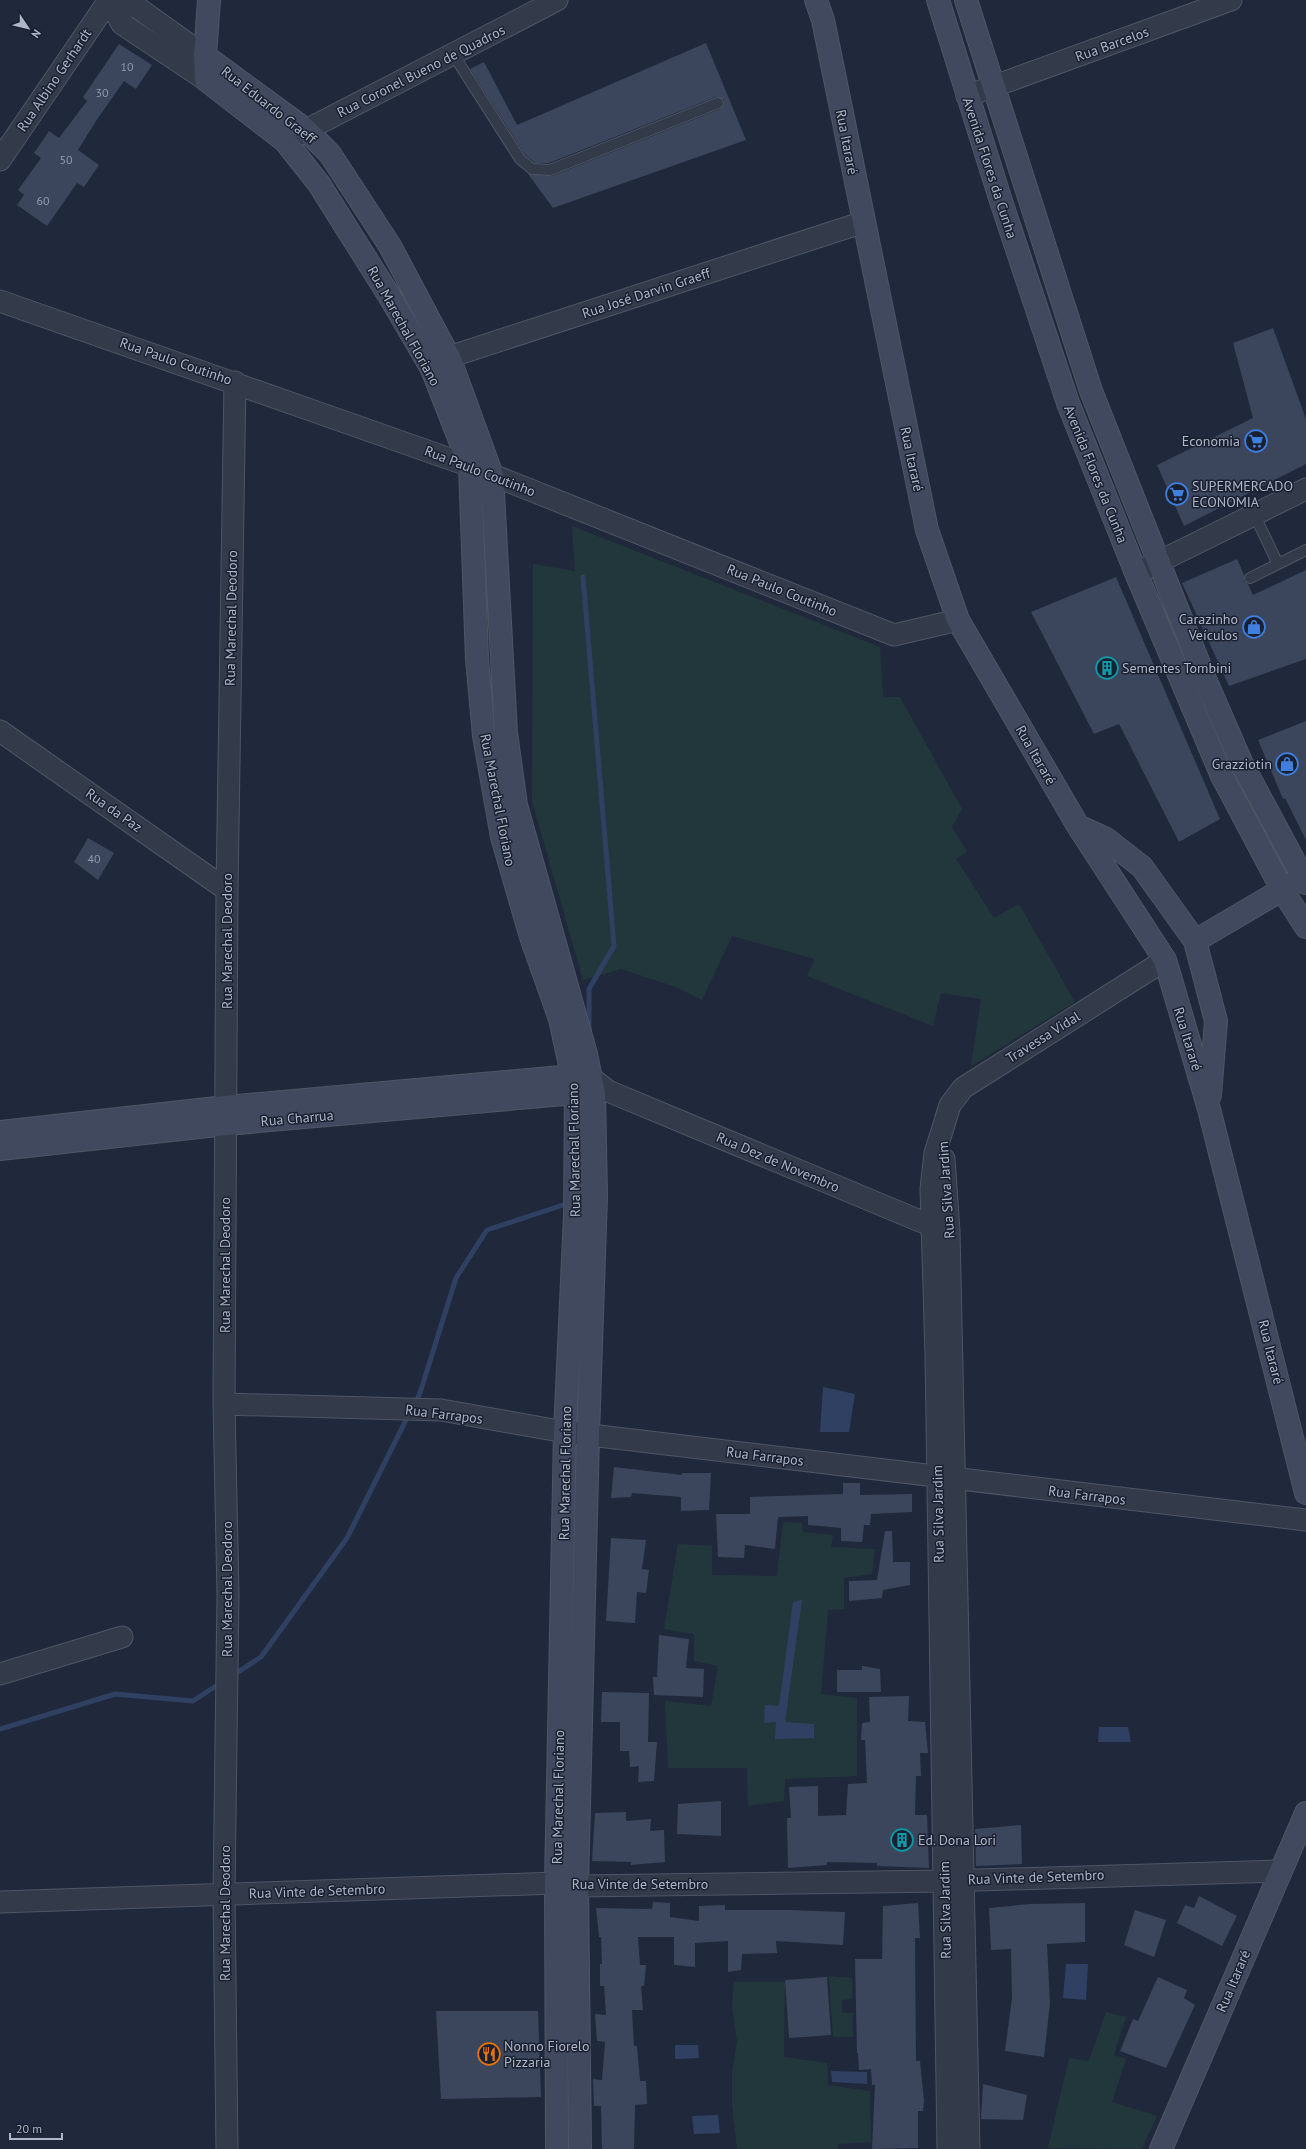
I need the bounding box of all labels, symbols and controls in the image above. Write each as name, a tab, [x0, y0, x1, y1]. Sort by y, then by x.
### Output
north arrow	[8, 8, 48, 48]
street label: Rua Coronel Bueno de Quadros	[334, 21, 508, 121]
street label: Rua Barcelos	[1073, 22, 1151, 66]
street label: Rua Albino Gerhardt	[13, 25, 95, 135]
text: N	[28, 27, 44, 41]
house number: 10	[120, 59, 134, 74]
street label: Rua Eduardo Graeff	[218, 62, 321, 148]
house number: 30	[95, 85, 109, 100]
street label: Avenida Flores da Cunha	[959, 95, 1021, 241]
street label: Rua Itararé	[832, 108, 862, 176]
house number: 50	[59, 152, 73, 167]
house number: 60	[36, 193, 50, 208]
street label: Rua Marechal Floriano	[364, 263, 444, 389]
street label: Rua José Darvin Graeff	[580, 264, 713, 322]
street label: Rua Paulo Coutinho	[118, 333, 234, 389]
street label: Avenida Flores da Cunha	[1060, 402, 1132, 546]
street label: Rua Itararé	[896, 425, 928, 493]
supermarket icon: Economia	[1243, 428, 1269, 454]
place label: Economia	[1182, 432, 1240, 450]
street label: Rua Paulo Coutinho	[422, 442, 538, 500]
place label: SUPERMERCADO ECONOMIA	[1192, 477, 1293, 511]
supermarket icon: SUPERMERCADO ECONOMIA	[1164, 481, 1190, 507]
street label: Rua Marechal Deodoro	[221, 550, 241, 686]
street label: Rua Paulo Coutinho	[724, 560, 840, 620]
place label: Carazinho Veículos	[1179, 610, 1238, 644]
shop icon: Carazinho Veículos	[1241, 614, 1267, 640]
building icon: Sementes Tombini	[1094, 655, 1120, 681]
place label: Sementes Tombini	[1122, 659, 1231, 677]
street label: Rua Itararé	[1012, 722, 1060, 788]
street label: Rua Marechal Floriano	[476, 732, 520, 868]
shop icon: Grazziotin	[1274, 751, 1300, 777]
place label: Grazziotin	[1212, 755, 1272, 773]
street label: Rua da Paz	[82, 784, 146, 836]
house number: 40	[87, 851, 101, 866]
street label: Rua Marechal Deodoro	[218, 873, 236, 1009]
street label: Rua Itararé	[1170, 1005, 1206, 1073]
street label: Travessa Vidal	[1003, 1007, 1083, 1067]
street label: Rua Marechal Floriano	[564, 1083, 584, 1217]
street label: Rua Charrua	[260, 1106, 334, 1130]
street label: Rua Dez de Novembro	[714, 1128, 842, 1196]
street label: Rua Silva Jardim	[934, 1141, 958, 1239]
street label: Rua Marechal Deodoro	[216, 1197, 234, 1333]
street label: Rua Itararé	[1254, 1318, 1288, 1386]
street label: Rua Farrapos	[404, 1400, 484, 1428]
street label: Rua Marechal Floriano	[555, 1406, 575, 1540]
street label: Rua Farrapos	[725, 1442, 805, 1470]
street label: Rua Silva Jardim	[928, 1465, 948, 1563]
street label: Rua Farrapos	[1047, 1481, 1127, 1509]
street label: Rua Marechal Deodoro	[218, 1521, 236, 1657]
street label: Rua Marechal Floriano	[548, 1730, 568, 1864]
building icon: Ed. Dona Lori	[889, 1827, 915, 1853]
place label: Ed. Dona Lori	[918, 1831, 996, 1849]
street label: Rua Marechal Deodoro	[216, 1845, 234, 1981]
street label: Rua Silva Jardim	[935, 1861, 955, 1959]
street label: Rua Vinte de Setembro	[967, 1866, 1105, 1888]
street label: Rua Vinte de Setembro	[572, 1875, 708, 1893]
street label: Rua Vinte de Setembro	[248, 1880, 386, 1902]
street label: Rua Itararé	[1212, 1947, 1254, 2015]
place label: Nonno Fiorelo Pizzaria	[504, 2037, 589, 2071]
restaurant icon: Nonno Fiorelo Pizzaria	[476, 2041, 502, 2067]
scale bar	[10, 2115, 62, 2141]
text: 20 m	[16, 2121, 42, 2136]

